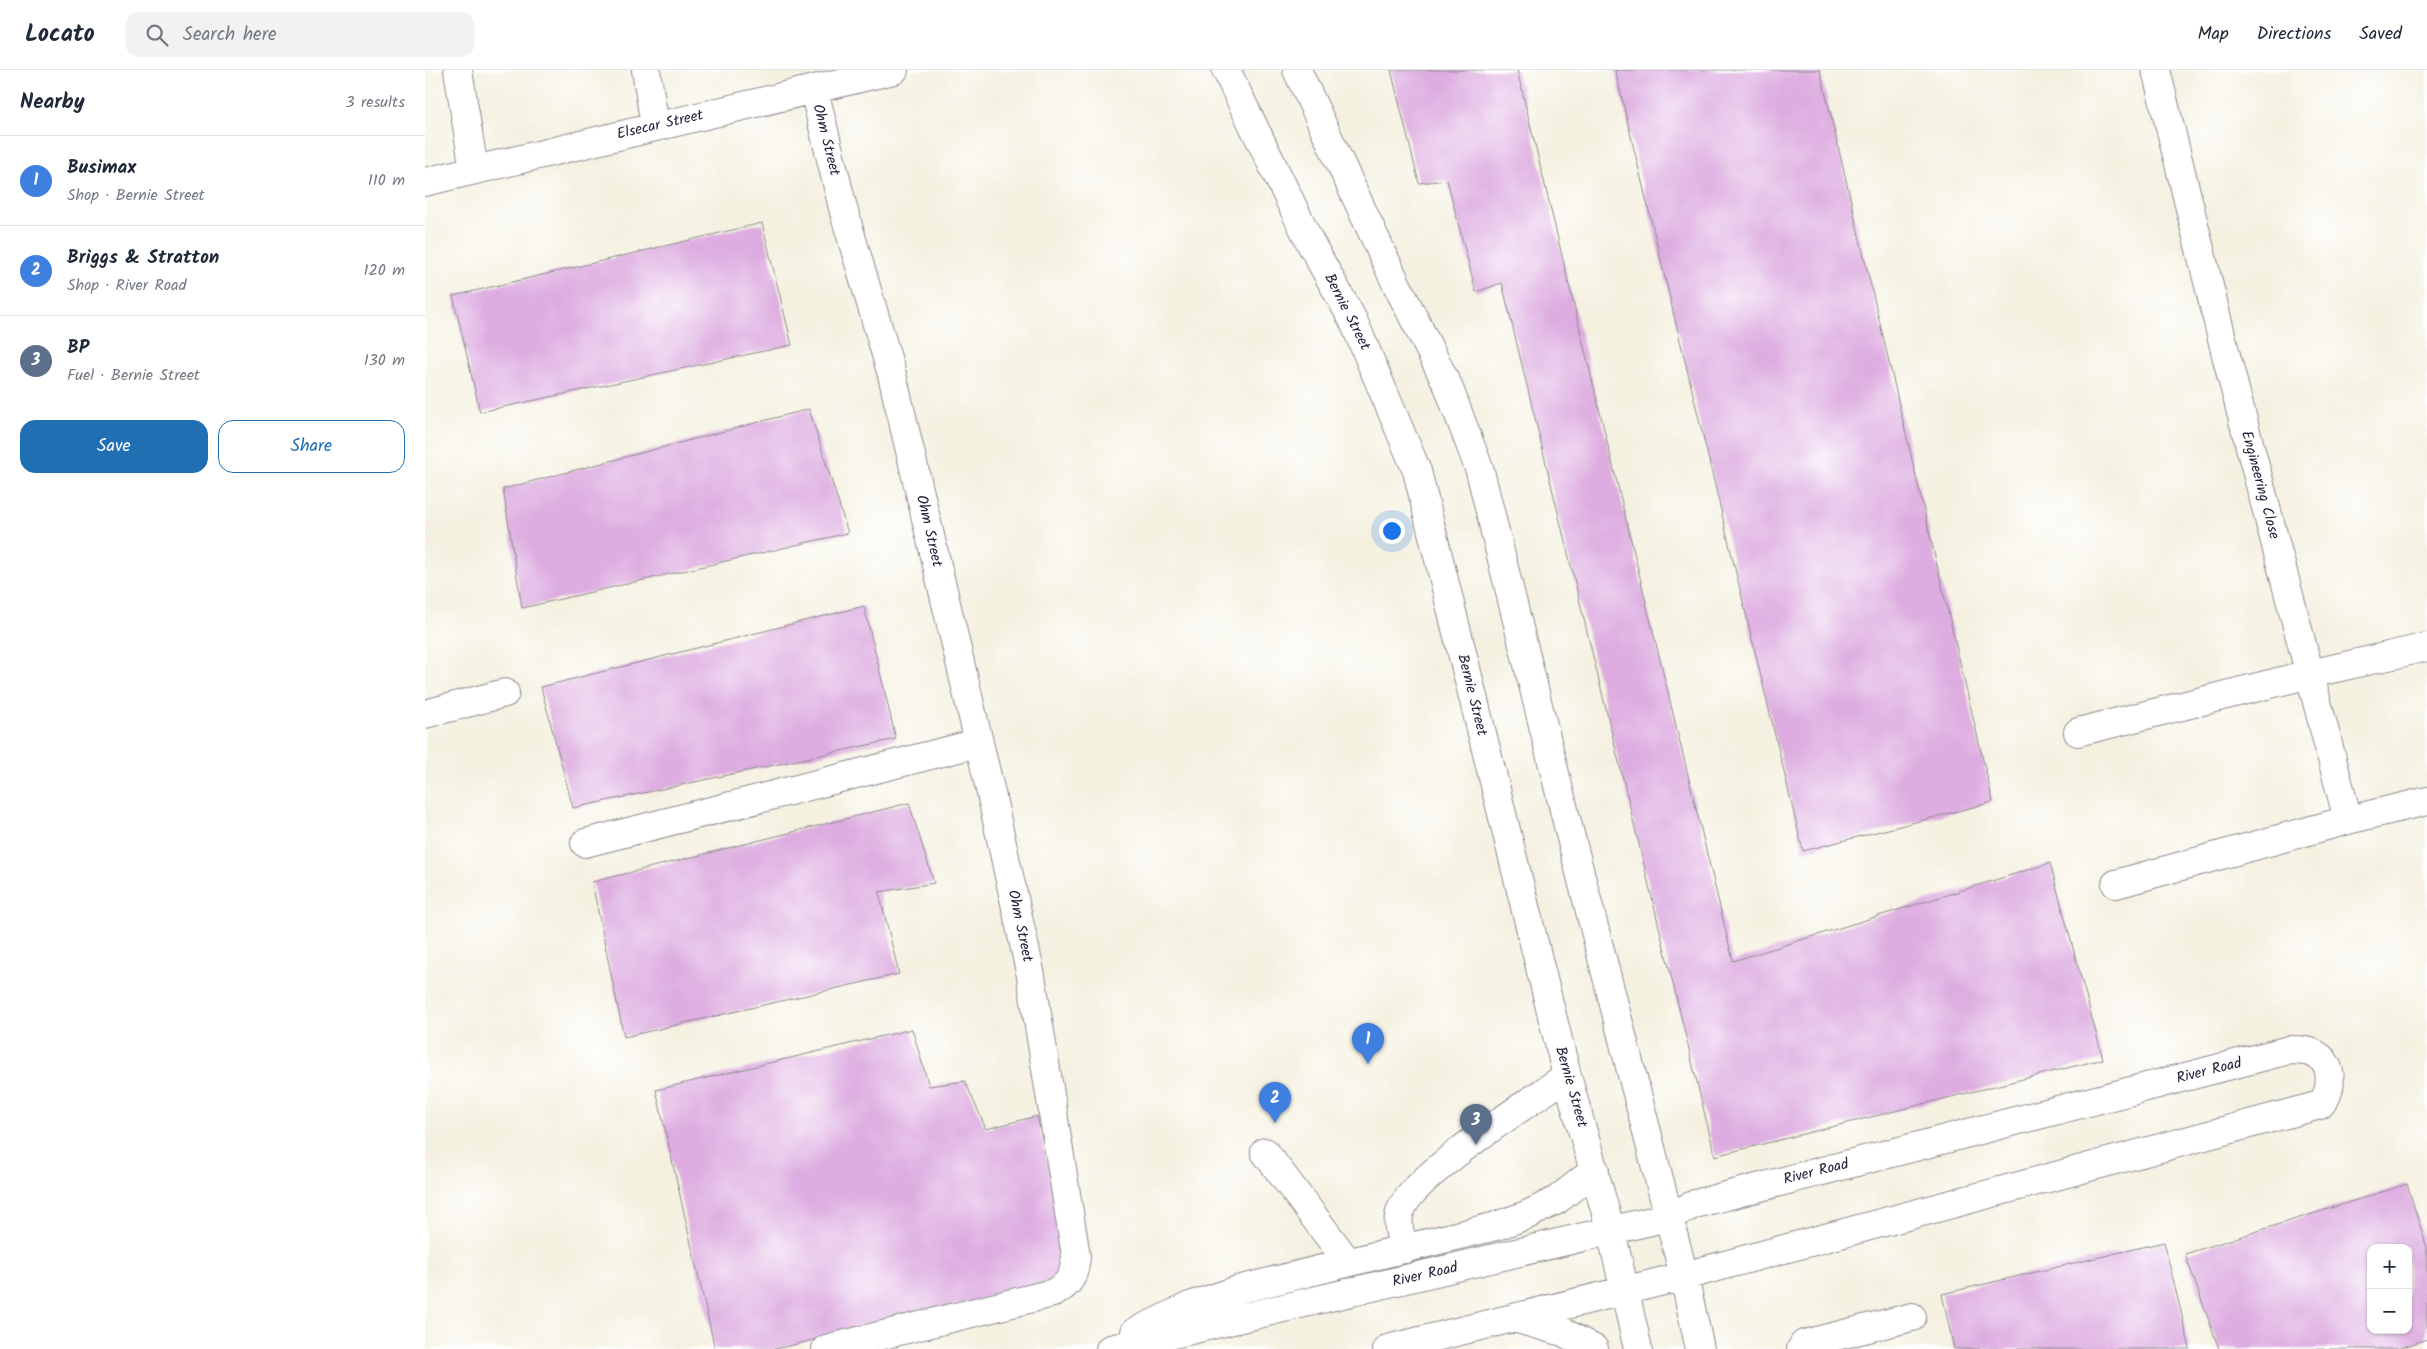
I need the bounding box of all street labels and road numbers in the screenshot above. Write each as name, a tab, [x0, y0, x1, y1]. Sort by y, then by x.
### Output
street label: Ohm Street	[805, 102, 847, 179]
street label: Elsecar Street	[614, 103, 706, 147]
street label: Bernie Street	[1317, 269, 1377, 355]
street label: Engineering Close	[2234, 428, 2286, 542]
street label: Ohm Street	[909, 493, 949, 570]
street label: Bernie Street	[1450, 652, 1494, 739]
street label: Ohm Street	[1001, 888, 1039, 964]
street label: Bernie Street	[1548, 1043, 1594, 1131]
street label: River Road	[2174, 1051, 2245, 1091]
street label: River Road	[1781, 1152, 1852, 1192]
street label: River Road	[1390, 1256, 1461, 1294]

